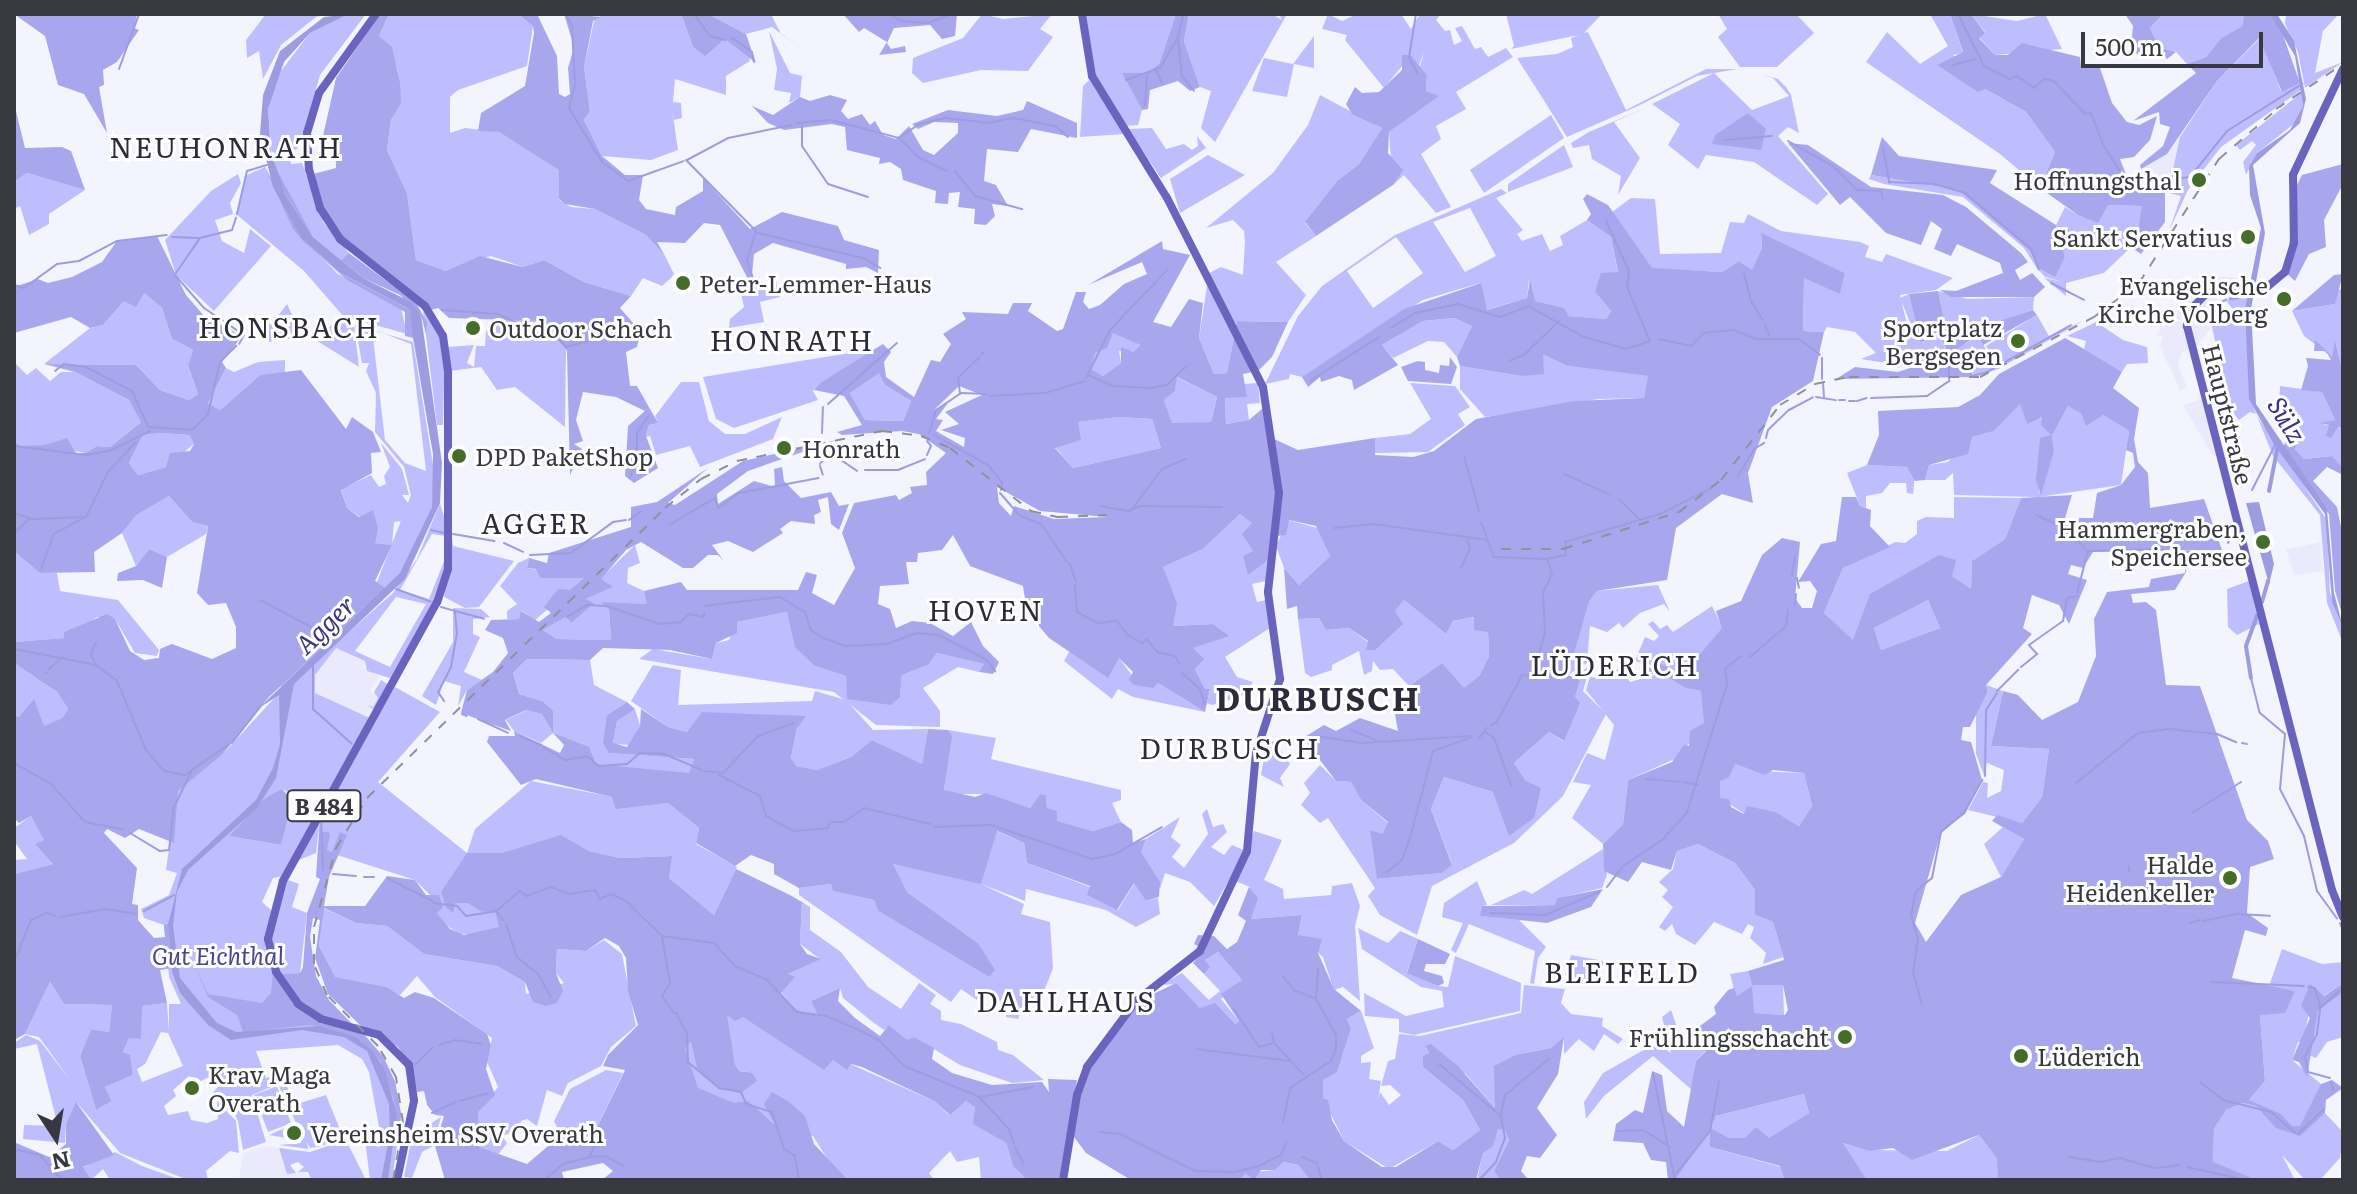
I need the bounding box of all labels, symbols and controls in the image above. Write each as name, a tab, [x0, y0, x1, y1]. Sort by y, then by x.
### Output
scale bar	[2085, 16, 2267, 66]
text: 500 m	[2095, 28, 2163, 63]
district label: NEUHONRATH	[109, 129, 343, 163]
place label: Hoffnungsthal	[2013, 166, 2181, 194]
marker: Hoffnungsthal	[2188, 169, 2210, 191]
place label: Sankt Servatius	[2053, 223, 2232, 251]
marker: Sankt Servatius	[2239, 228, 2257, 246]
place label: Peter-Lemmer-Haus	[699, 269, 931, 297]
place label: Evangelische Kirche Volberg	[2097, 271, 2268, 327]
marker: Peter-Lemmer-Haus	[674, 274, 692, 292]
marker: Evangelische Kirche Volberg	[2275, 290, 2293, 308]
district label: HONSBACH	[198, 309, 380, 343]
place label: Sportplatz Bergsegen	[1882, 313, 2002, 369]
place label: Outdoor Schach	[489, 314, 672, 342]
marker: Outdoor Schach	[464, 319, 482, 337]
district label: HONRATH	[710, 322, 874, 356]
marker: Sportplatz Bergsegen	[2009, 332, 2027, 350]
street label: Hauptstraße	[2198, 341, 2260, 487]
water label: Sülz	[2262, 390, 2314, 448]
place label: Honrath	[802, 434, 901, 462]
marker: Honrath	[773, 437, 795, 459]
place label: DPD PaketShop	[475, 442, 653, 470]
marker: DPD PaketShop	[450, 447, 468, 465]
district label: AGGER	[481, 505, 591, 539]
place label: Hammergraben, Speichersee	[2057, 514, 2247, 570]
marker: Hammergraben, Speichersee	[2254, 533, 2272, 551]
water label: Agger	[288, 588, 360, 660]
district label: HOVEN	[928, 592, 1044, 626]
district label: LÜDERICH	[1530, 647, 1700, 681]
district label: DURBUSCH	[1215, 678, 1421, 716]
district label: DURBUSCH	[1140, 730, 1320, 764]
road number: B 484	[286, 788, 362, 824]
place label: Halde Heidenkeller	[2065, 850, 2214, 906]
marker: Halde Heidenkeller	[2221, 869, 2239, 887]
park label: Gut Eichthal	[152, 941, 284, 969]
district label: BLEIFELD	[1544, 954, 1700, 988]
district label: DAHLHAUS	[976, 983, 1156, 1017]
place label: Frühlingsschacht	[1629, 1023, 1829, 1051]
marker: Frühlingsschacht	[1836, 1028, 1854, 1046]
place label: Lüderich	[2037, 1042, 2141, 1070]
marker: Lüderich	[2012, 1047, 2030, 1065]
place label: Krav Maga Overath	[208, 1060, 331, 1116]
marker: Krav Maga Overath	[183, 1079, 201, 1097]
north arrow	[16, 1098, 96, 1178]
place label: Vereinsheim SSV Overath	[310, 1119, 604, 1147]
marker: Vereinsheim SSV Overath	[285, 1124, 303, 1142]
text: N	[49, 1144, 74, 1180]

